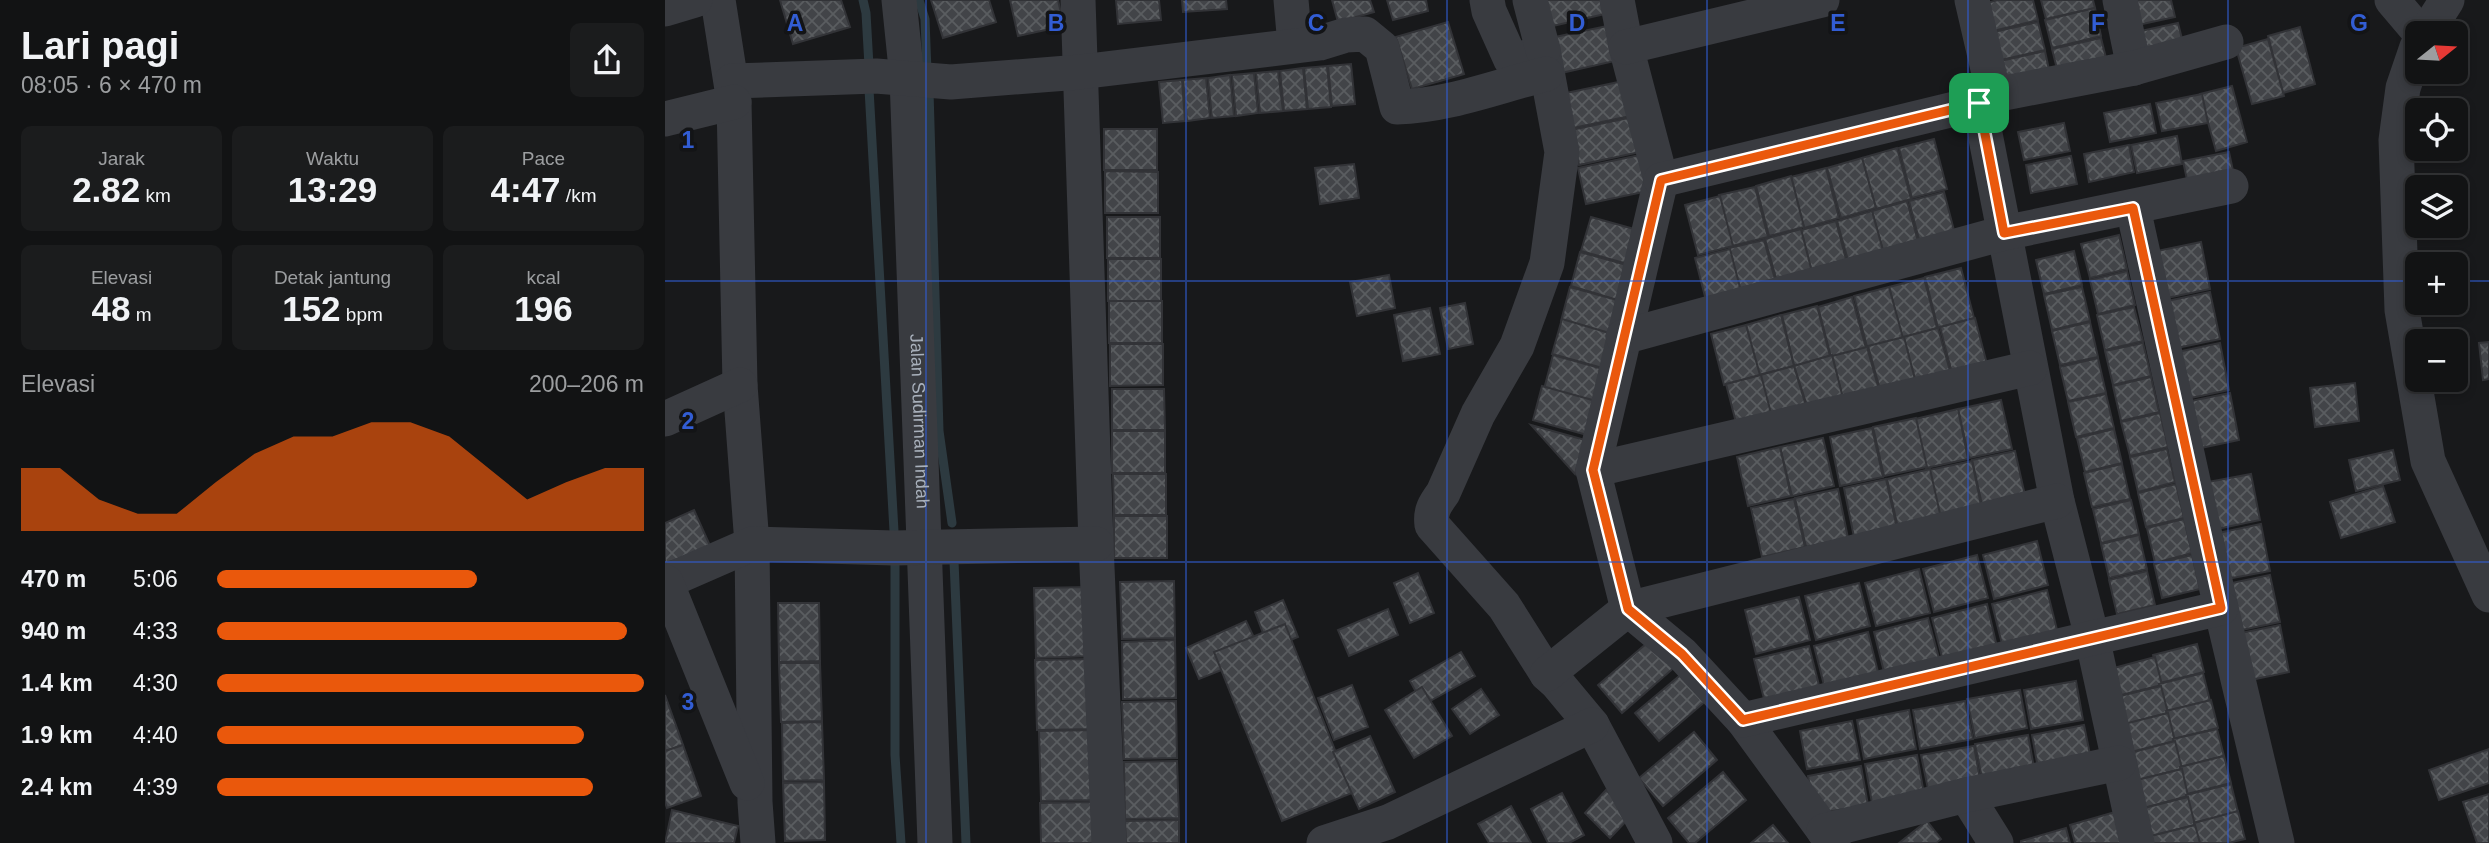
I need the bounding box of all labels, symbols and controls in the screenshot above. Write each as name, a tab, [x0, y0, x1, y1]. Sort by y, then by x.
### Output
text: A	[787, 10, 803, 36]
text: B	[1048, 10, 1064, 36]
text: C	[1308, 10, 1324, 36]
text: D	[1569, 10, 1585, 36]
text: E	[1830, 10, 1846, 36]
text: F	[2091, 10, 2105, 36]
text: G	[2350, 10, 2368, 36]
north arrow	[2405, 21, 2467, 84]
map controls	[2405, 21, 2468, 392]
button: share	[570, 23, 644, 97]
text: Lari pagi	[21, 25, 179, 67]
text: 08:05 · 6 × 470 m	[21, 72, 202, 98]
pin	[1949, 73, 2009, 133]
icon: arrive	[1960, 84, 1998, 122]
button: locate	[2405, 98, 2468, 161]
text: 1	[682, 127, 695, 153]
text: Jarak	[98, 148, 145, 169]
text: Waktu	[306, 148, 359, 169]
text: Pace	[522, 148, 565, 169]
text: 2.82	[72, 170, 140, 209]
text: 13:29	[288, 170, 377, 209]
text: 4:47	[491, 170, 561, 209]
button: layers	[2405, 175, 2468, 238]
text: km	[140, 185, 171, 206]
text: /km	[561, 185, 596, 206]
button: +	[2405, 252, 2468, 315]
text: Elevasi	[91, 267, 152, 288]
text: Detak jantung	[274, 267, 391, 288]
text: kcal	[527, 267, 560, 288]
text: 48	[91, 289, 130, 328]
text: 152	[282, 289, 341, 328]
text: 196	[514, 289, 573, 328]
text: m	[130, 304, 152, 325]
text: bpm	[341, 304, 383, 325]
button: −	[2405, 329, 2468, 392]
street label: Jalan Sudirman Indah	[906, 333, 933, 509]
text: Elevasi	[21, 371, 95, 397]
text: 200–206 m	[529, 371, 644, 397]
text: 2	[682, 408, 694, 434]
text: 470 m	[21, 566, 86, 592]
text: 5:06	[133, 566, 178, 592]
text: 940 m	[21, 618, 86, 644]
text: 4:33	[133, 618, 178, 644]
text: 1.4 km	[21, 670, 93, 696]
text: 4:30	[133, 670, 178, 696]
text: 3	[682, 689, 694, 715]
text: 1.9 km	[21, 722, 93, 748]
text: 4:40	[133, 722, 178, 748]
text: 2.4 km	[21, 774, 93, 800]
text: 4:39	[133, 774, 178, 800]

